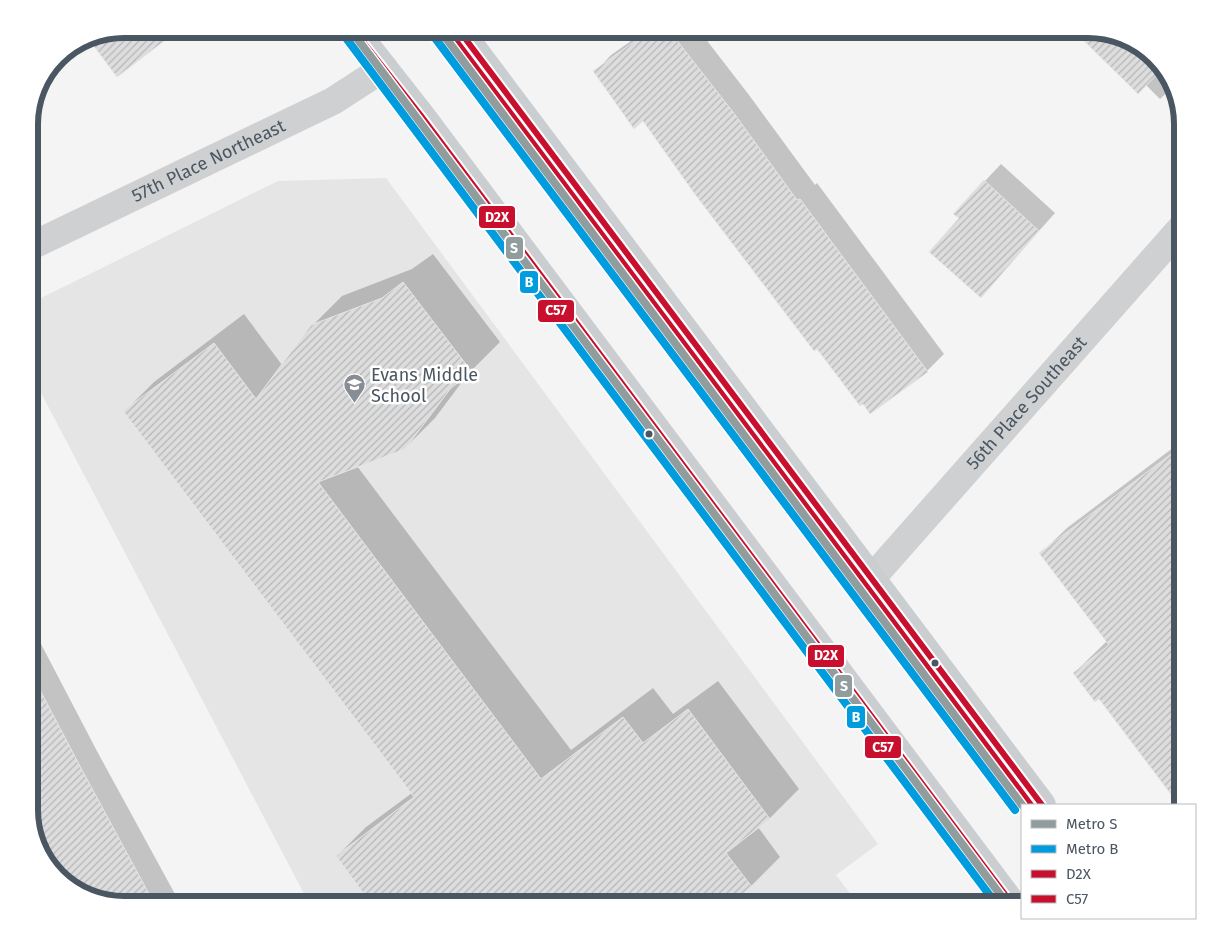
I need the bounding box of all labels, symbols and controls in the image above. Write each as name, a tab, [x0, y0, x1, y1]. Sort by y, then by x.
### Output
street label: 57th Place Northeast	[128, 114, 289, 207]
line badge: D2X	[478, 205, 516, 229]
text: D2X	[485, 209, 510, 226]
line badge: S	[505, 236, 524, 260]
text: S	[510, 240, 518, 257]
line badge: B	[519, 270, 539, 294]
text: B	[525, 274, 534, 291]
line badge: C57	[537, 299, 575, 323]
text: C57	[545, 302, 567, 319]
street label: 56th Place Southeast	[962, 331, 1092, 474]
place label: Evans Middle School	[371, 364, 478, 407]
school or university icon: Evans Middle School	[343, 373, 367, 404]
unlabelled marker	[644, 429, 654, 439]
line badge: D2X	[807, 644, 845, 668]
text: D2X	[814, 647, 839, 664]
unlabelled marker	[930, 658, 940, 668]
line badge: S	[834, 674, 853, 698]
text: S	[840, 678, 848, 695]
line badge: B	[846, 705, 866, 729]
text: B	[852, 709, 861, 726]
line badge: C57	[864, 735, 902, 759]
text: C57	[872, 739, 894, 756]
legend	[1021, 804, 1196, 919]
text: Metro S	[1066, 815, 1118, 833]
text: Metro B	[1066, 840, 1118, 858]
text: D2X	[1066, 865, 1092, 883]
text: C57	[1066, 890, 1088, 908]

